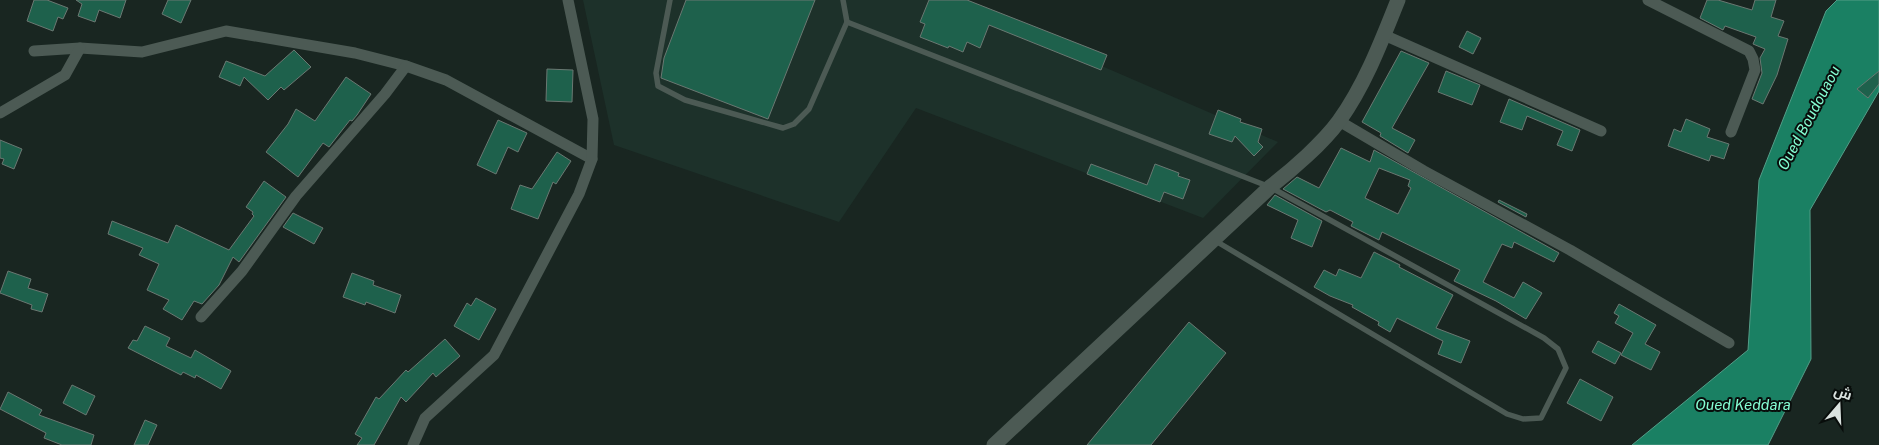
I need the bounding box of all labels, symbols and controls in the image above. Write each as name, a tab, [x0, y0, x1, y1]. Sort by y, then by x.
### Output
water label: Oued Boudouaou	[1774, 63, 1843, 173]
north arrow	[1814, 380, 1864, 430]
text: ش	[1832, 382, 1854, 404]
water label: Oued Keddara	[1695, 396, 1791, 413]

